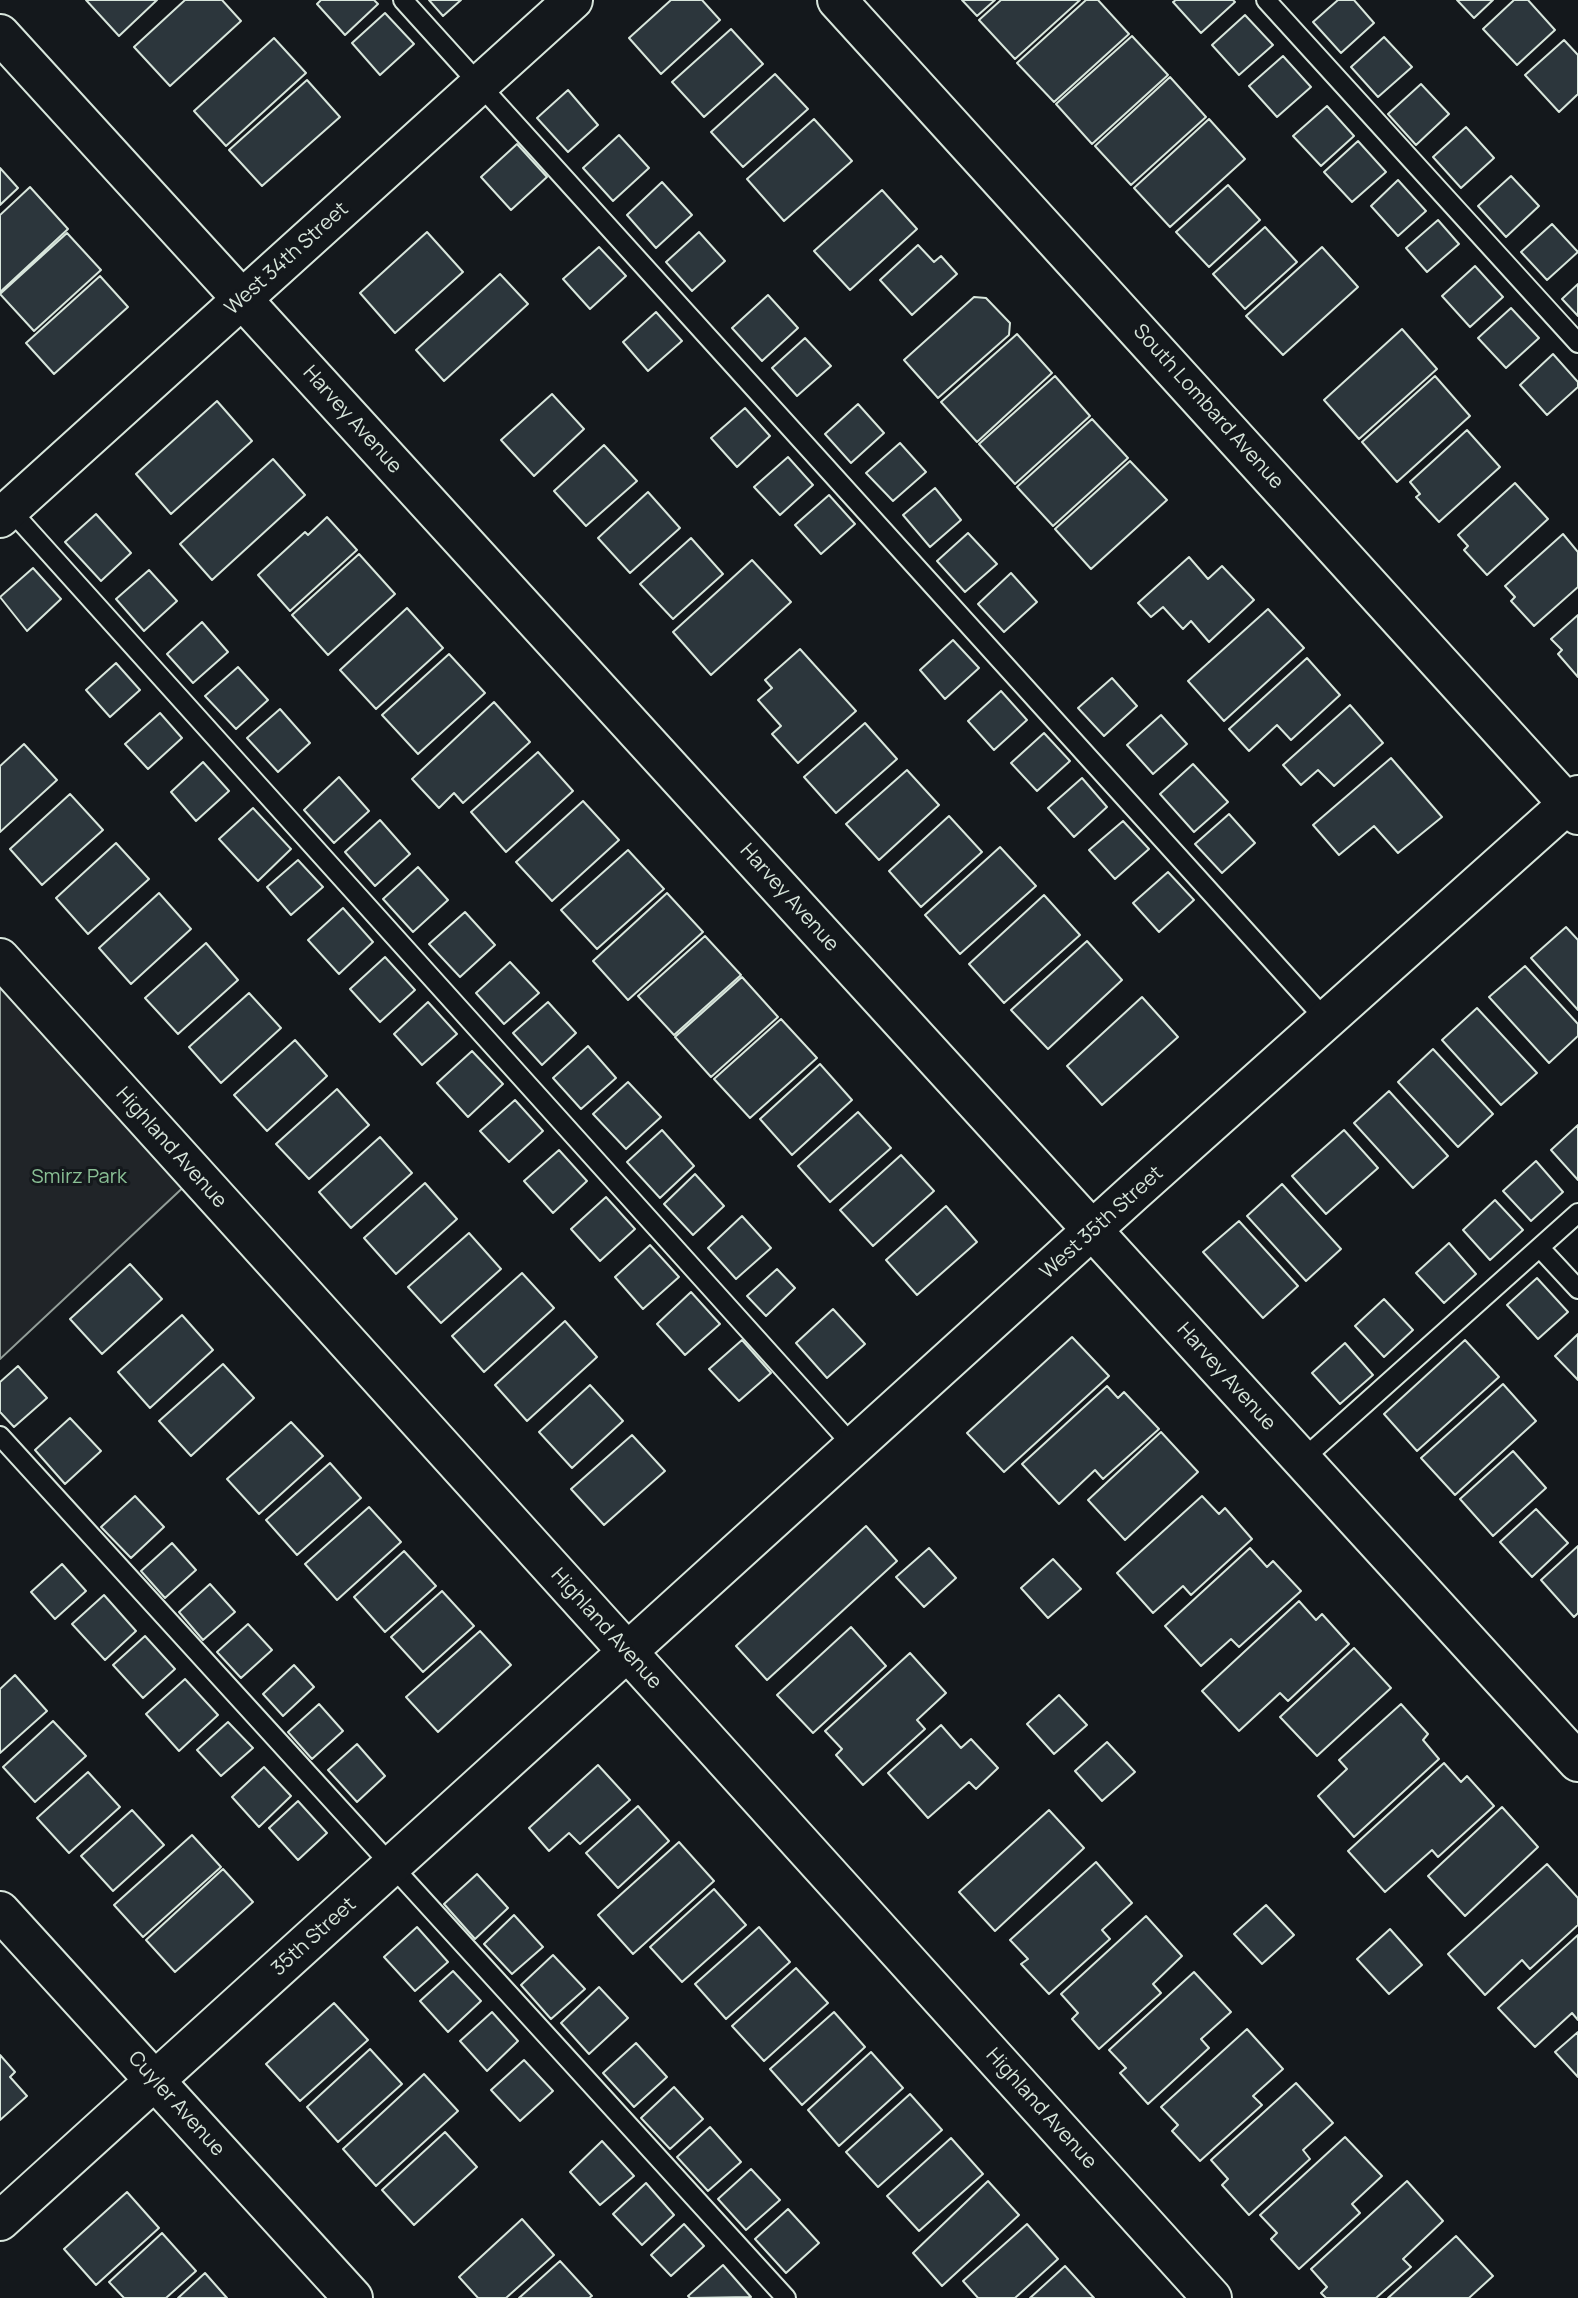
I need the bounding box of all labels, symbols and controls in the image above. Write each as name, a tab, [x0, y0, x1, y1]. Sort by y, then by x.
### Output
street label: West 34th Street	[221, 197, 353, 321]
street label: South Lombard Avenue	[1128, 320, 1288, 494]
street label: Harvey Avenue	[297, 361, 407, 479]
street label: Harvey Avenue	[734, 839, 844, 957]
street label: Highland Avenue	[111, 1083, 231, 1213]
street label: West 35th Street	[1036, 1162, 1168, 1284]
park label: Smirz Park	[31, 1165, 127, 1189]
street label: Harvey Avenue	[1171, 1318, 1281, 1436]
street label: Highland Avenue	[546, 1564, 666, 1694]
street label: 35th Street	[267, 1893, 361, 1981]
street label: Highland Avenue	[981, 2044, 1101, 2174]
street label: Cuyler Avenue	[123, 2047, 229, 2161]

